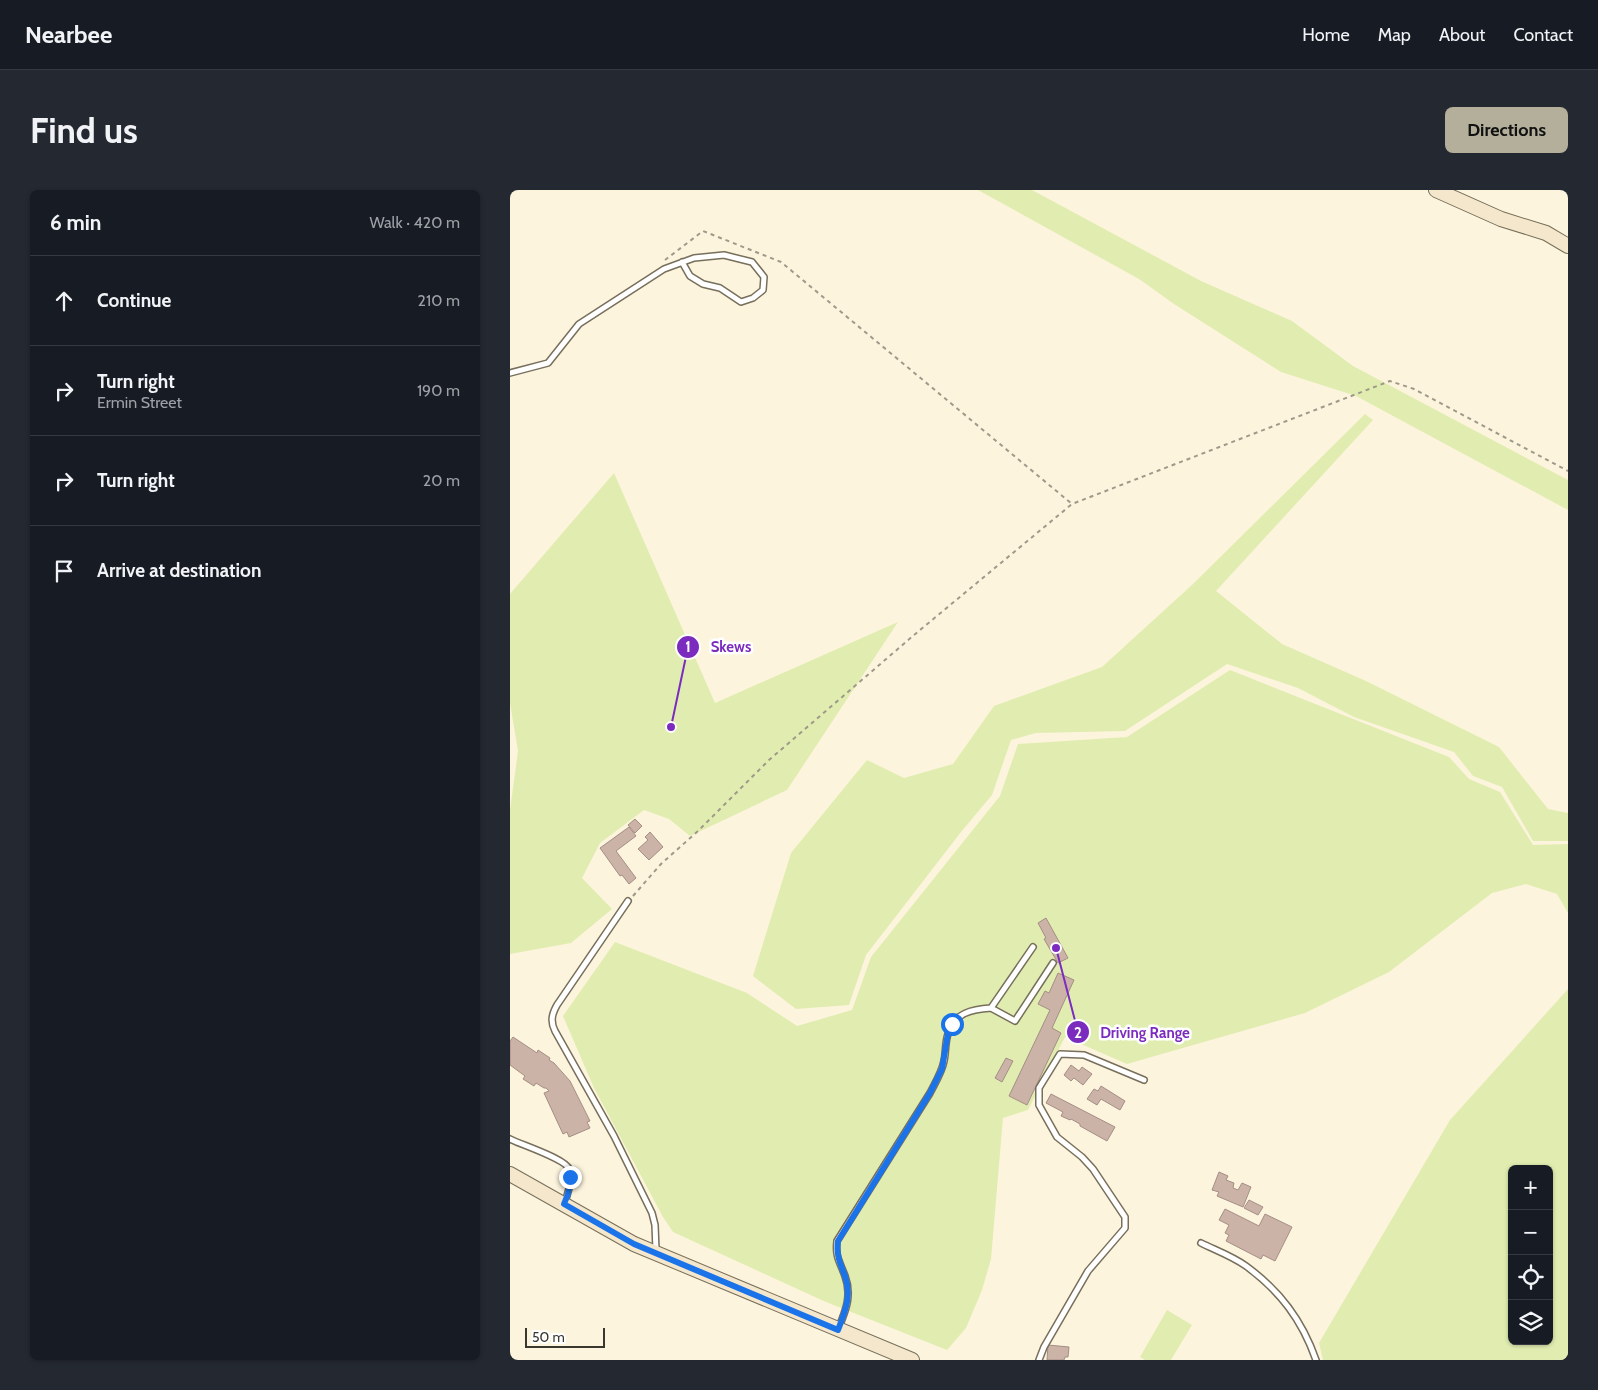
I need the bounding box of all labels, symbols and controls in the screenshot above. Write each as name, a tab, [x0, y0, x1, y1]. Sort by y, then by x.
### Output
text: Nearbee	[25, 20, 112, 49]
text: Home	[1302, 24, 1350, 46]
text: Map	[1378, 24, 1411, 46]
text: About	[1439, 24, 1485, 46]
text: Contact	[1513, 24, 1573, 46]
button: Directions	[1445, 107, 1568, 153]
text: Find us	[30, 109, 138, 152]
text: 6 min	[50, 210, 101, 235]
text: Walk · 420 m	[369, 213, 460, 232]
icon: ahead	[50, 287, 78, 315]
text: Continue	[97, 289, 171, 312]
text: 210 m	[418, 291, 460, 310]
text: Turn right	[97, 370, 175, 393]
icon: right	[50, 377, 78, 405]
text: 190 m	[417, 381, 460, 400]
text: Ermin Street	[97, 393, 182, 412]
icon: right	[50, 467, 78, 495]
text: Turn right	[97, 469, 175, 492]
text: 20 m	[423, 471, 460, 490]
icon: arrive	[50, 557, 78, 585]
text: Arrive at destination	[97, 559, 261, 582]
callout: Skews	[675, 632, 761, 662]
text: 1	[685, 638, 691, 656]
text: Skews	[711, 638, 751, 656]
route start	[941, 1013, 964, 1036]
callout: Driving Range	[1065, 1017, 1200, 1047]
text: 2	[1074, 1024, 1082, 1042]
text: Driving Range	[1100, 1024, 1190, 1042]
map controls	[1508, 1165, 1553, 1345]
button: +	[1508, 1165, 1553, 1210]
route end	[559, 1166, 582, 1189]
button: −	[1508, 1210, 1553, 1255]
button: locate	[1508, 1255, 1553, 1300]
button: layers	[1508, 1300, 1553, 1345]
scale bar	[525, 1325, 605, 1348]
text: 50 m	[532, 1328, 565, 1346]

